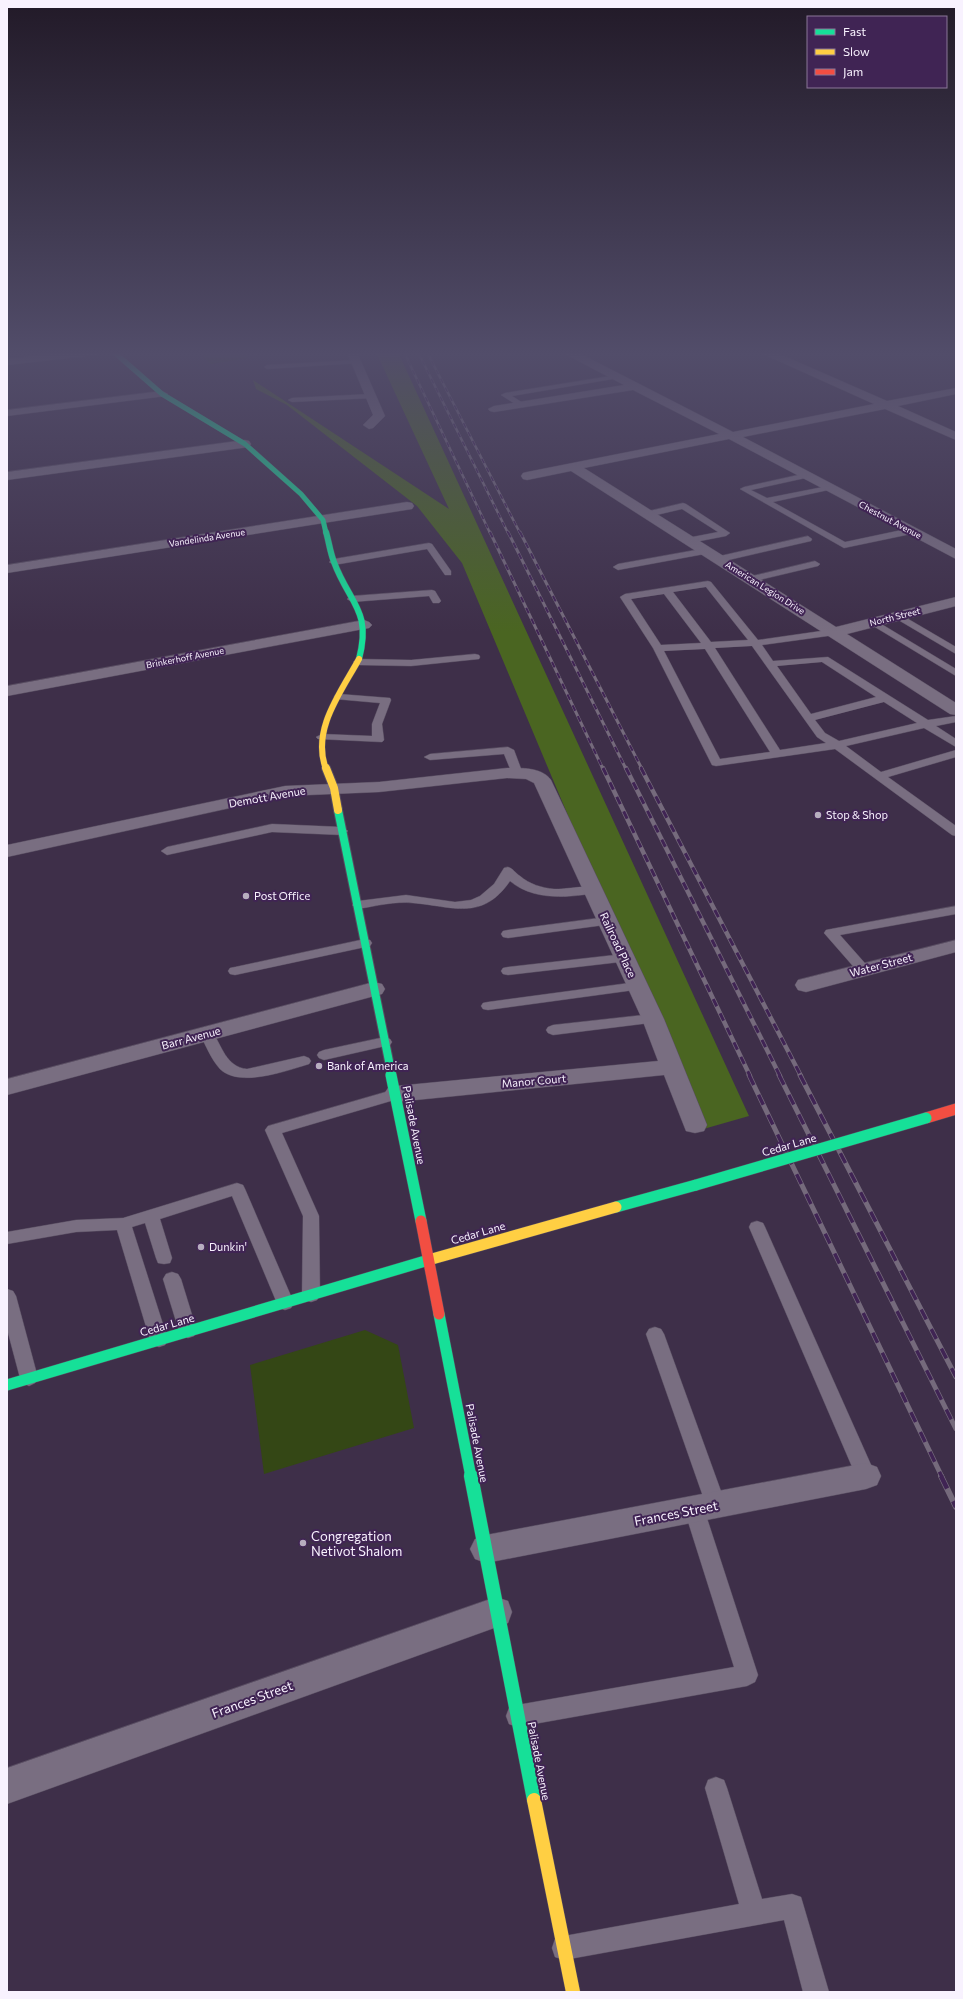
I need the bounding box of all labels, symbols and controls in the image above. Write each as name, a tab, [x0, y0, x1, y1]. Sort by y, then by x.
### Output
legend	[807, 16, 947, 88]
text: Fast	[843, 24, 866, 38]
text: Slow	[843, 44, 870, 58]
text: Jam	[843, 64, 863, 79]
street label: Chestnut Avenue	[857, 498, 924, 541]
street label: Vandelinda Avenue	[168, 526, 246, 549]
street label: American Legion Drive	[723, 559, 807, 617]
street label: North Street	[868, 605, 922, 628]
street label: Brinkerhoff Avenue	[145, 645, 225, 670]
street label: Demott Avenue	[227, 783, 307, 810]
place label: Stop & Shop	[826, 808, 888, 821]
marker: Stop & Shop	[813, 810, 823, 820]
place label: Post Office	[254, 889, 310, 902]
marker: Post Office	[241, 891, 251, 901]
street label: Railroad Place	[598, 910, 639, 980]
street label: Water Street	[848, 950, 914, 979]
street label: Barr Avenue	[160, 1023, 222, 1052]
place label: Bank of America	[327, 1059, 409, 1072]
marker: Bank of America	[314, 1061, 324, 1071]
street label: Manor Court	[501, 1071, 567, 1090]
street label: Palisade Avenue	[400, 1084, 429, 1166]
street label: Cedar Lane	[760, 1130, 818, 1159]
street label: Cedar Lane	[449, 1218, 507, 1247]
place label: Dunkin'	[209, 1240, 247, 1253]
marker: Dunkin'	[196, 1242, 206, 1252]
street label: Cedar Lane	[138, 1310, 196, 1339]
street label: Palisade Avenue	[463, 1402, 492, 1484]
street label: Frances Street	[633, 1497, 719, 1529]
place label: Congregation Netivot Shalom	[311, 1528, 402, 1559]
marker: Congregation Netivot Shalom	[298, 1538, 308, 1548]
street label: Frances Street	[209, 1677, 295, 1721]
street label: Palisade Avenue	[525, 1720, 554, 1802]

